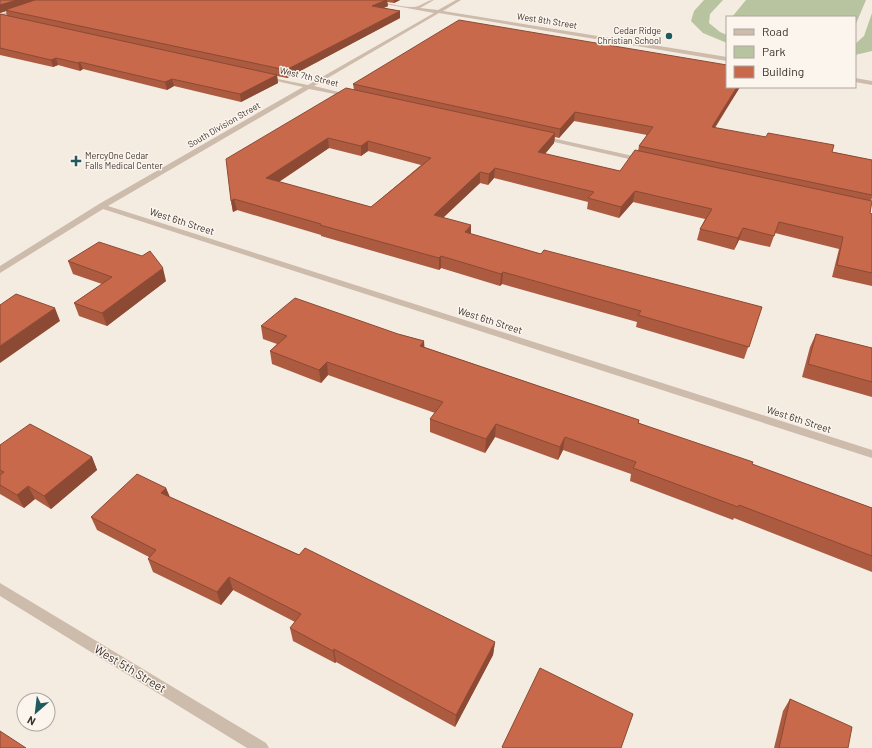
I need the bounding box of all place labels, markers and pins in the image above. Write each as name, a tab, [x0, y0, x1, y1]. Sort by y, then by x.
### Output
place label: Cedar Ridge Christian School	[597, 25, 661, 46]
marker: Cedar Ridge Christian School	[664, 31, 674, 41]
place label: MercyOne Cedar Falls Medical Center	[85, 150, 163, 171]
marker: MercyOne Cedar Falls Medical Center	[70, 155, 82, 167]

